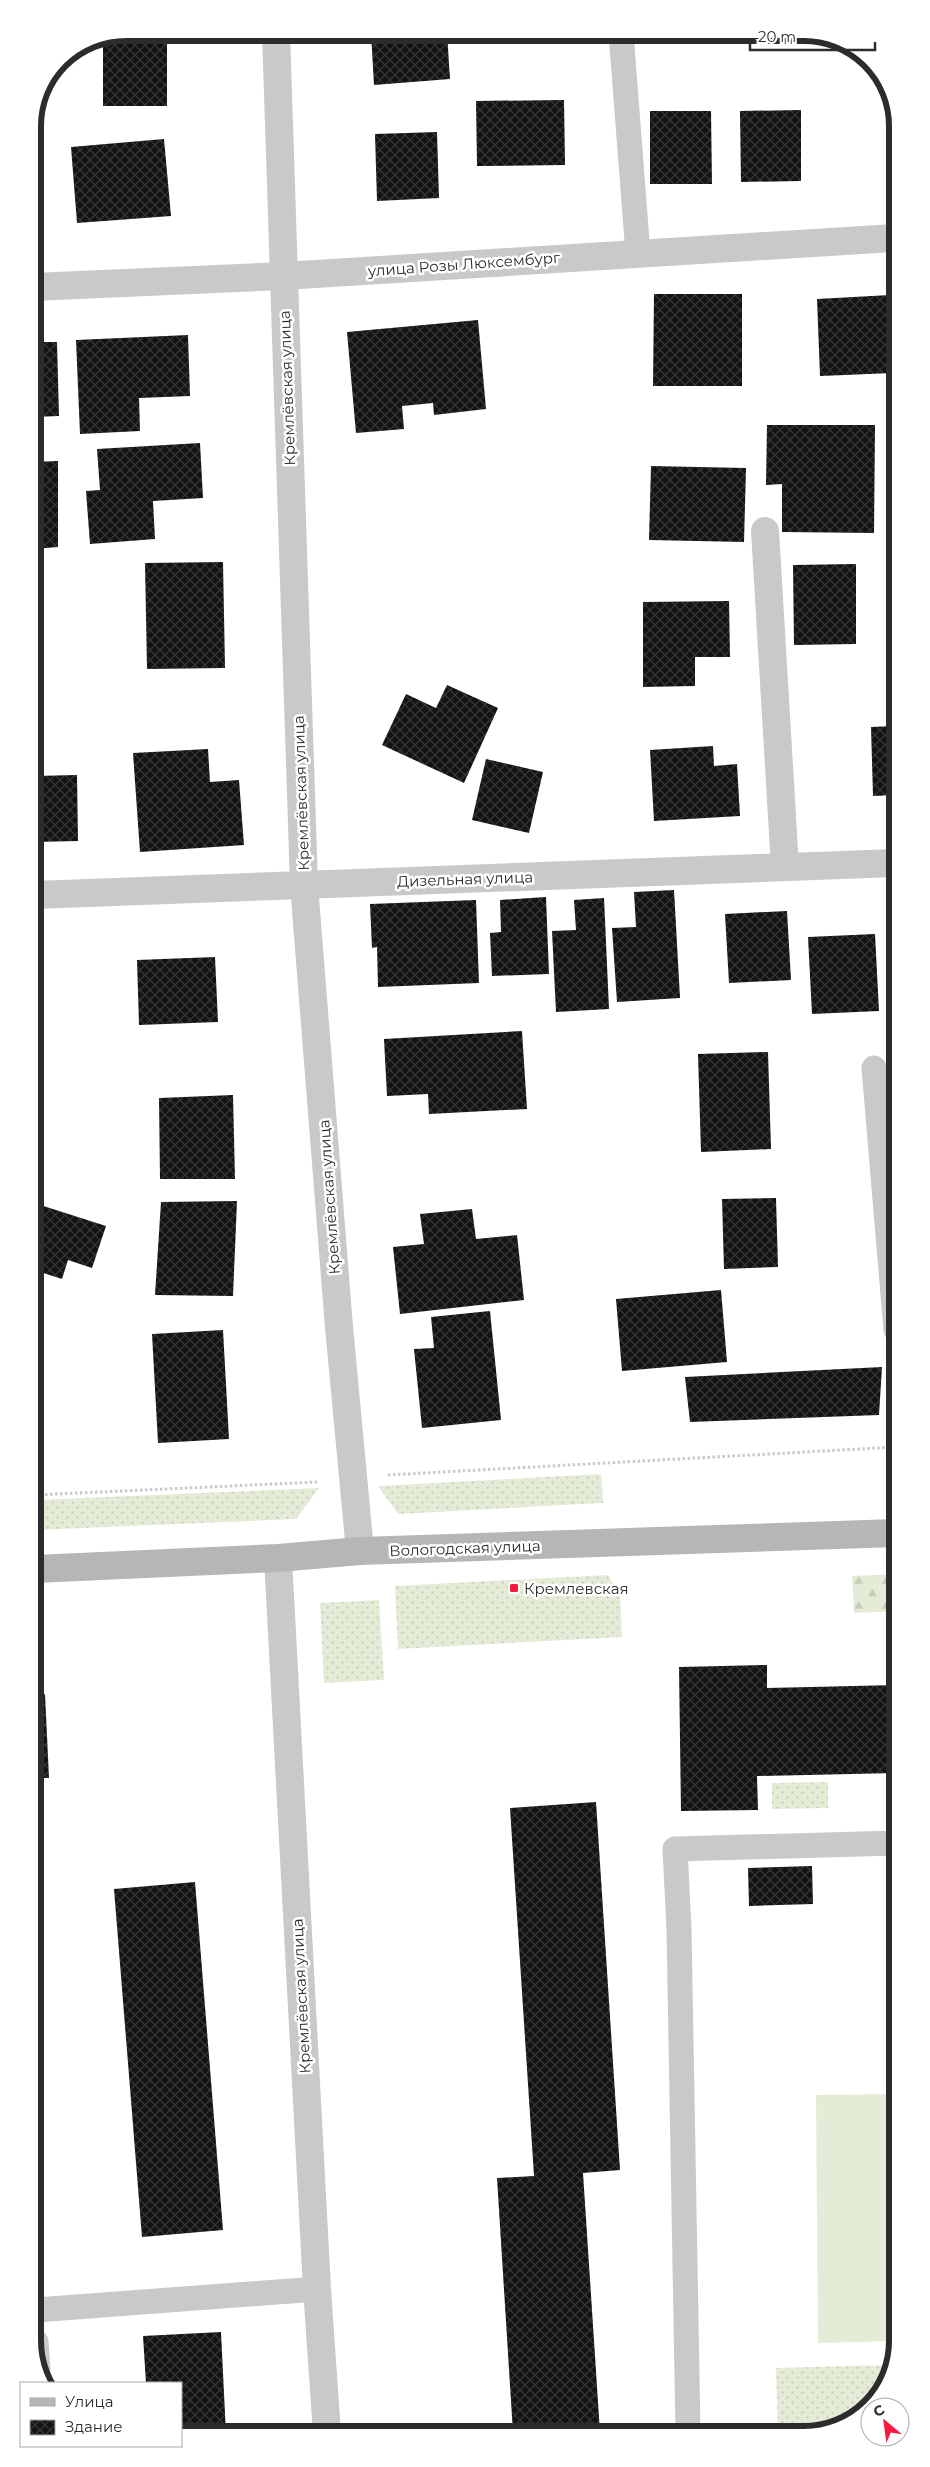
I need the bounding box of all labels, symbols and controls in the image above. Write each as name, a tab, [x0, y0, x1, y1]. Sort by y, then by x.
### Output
scale bar	[750, 20, 875, 52]
text: 20 m	[758, 27, 796, 46]
street label: улица Розы Люксембург	[366, 248, 562, 280]
street label: Кремлёвская улица	[275, 310, 299, 466]
street label: Кремлёвская улица	[289, 715, 313, 871]
street label: Дизельная улица	[397, 867, 533, 891]
street label: Кремлёвская улица	[314, 1119, 344, 1275]
street label: Вологодская улица	[389, 1536, 541, 1560]
place label: Кремлевская	[524, 1579, 629, 1598]
marker: Кремлевская	[508, 1582, 520, 1594]
street label: Кремлёвская улица	[287, 1918, 315, 2074]
legend	[20, 2382, 182, 2447]
text: Улица	[65, 2392, 113, 2411]
north arrow	[860, 2397, 910, 2447]
text: С	[870, 2400, 888, 2421]
text: Здание	[65, 2417, 123, 2436]

